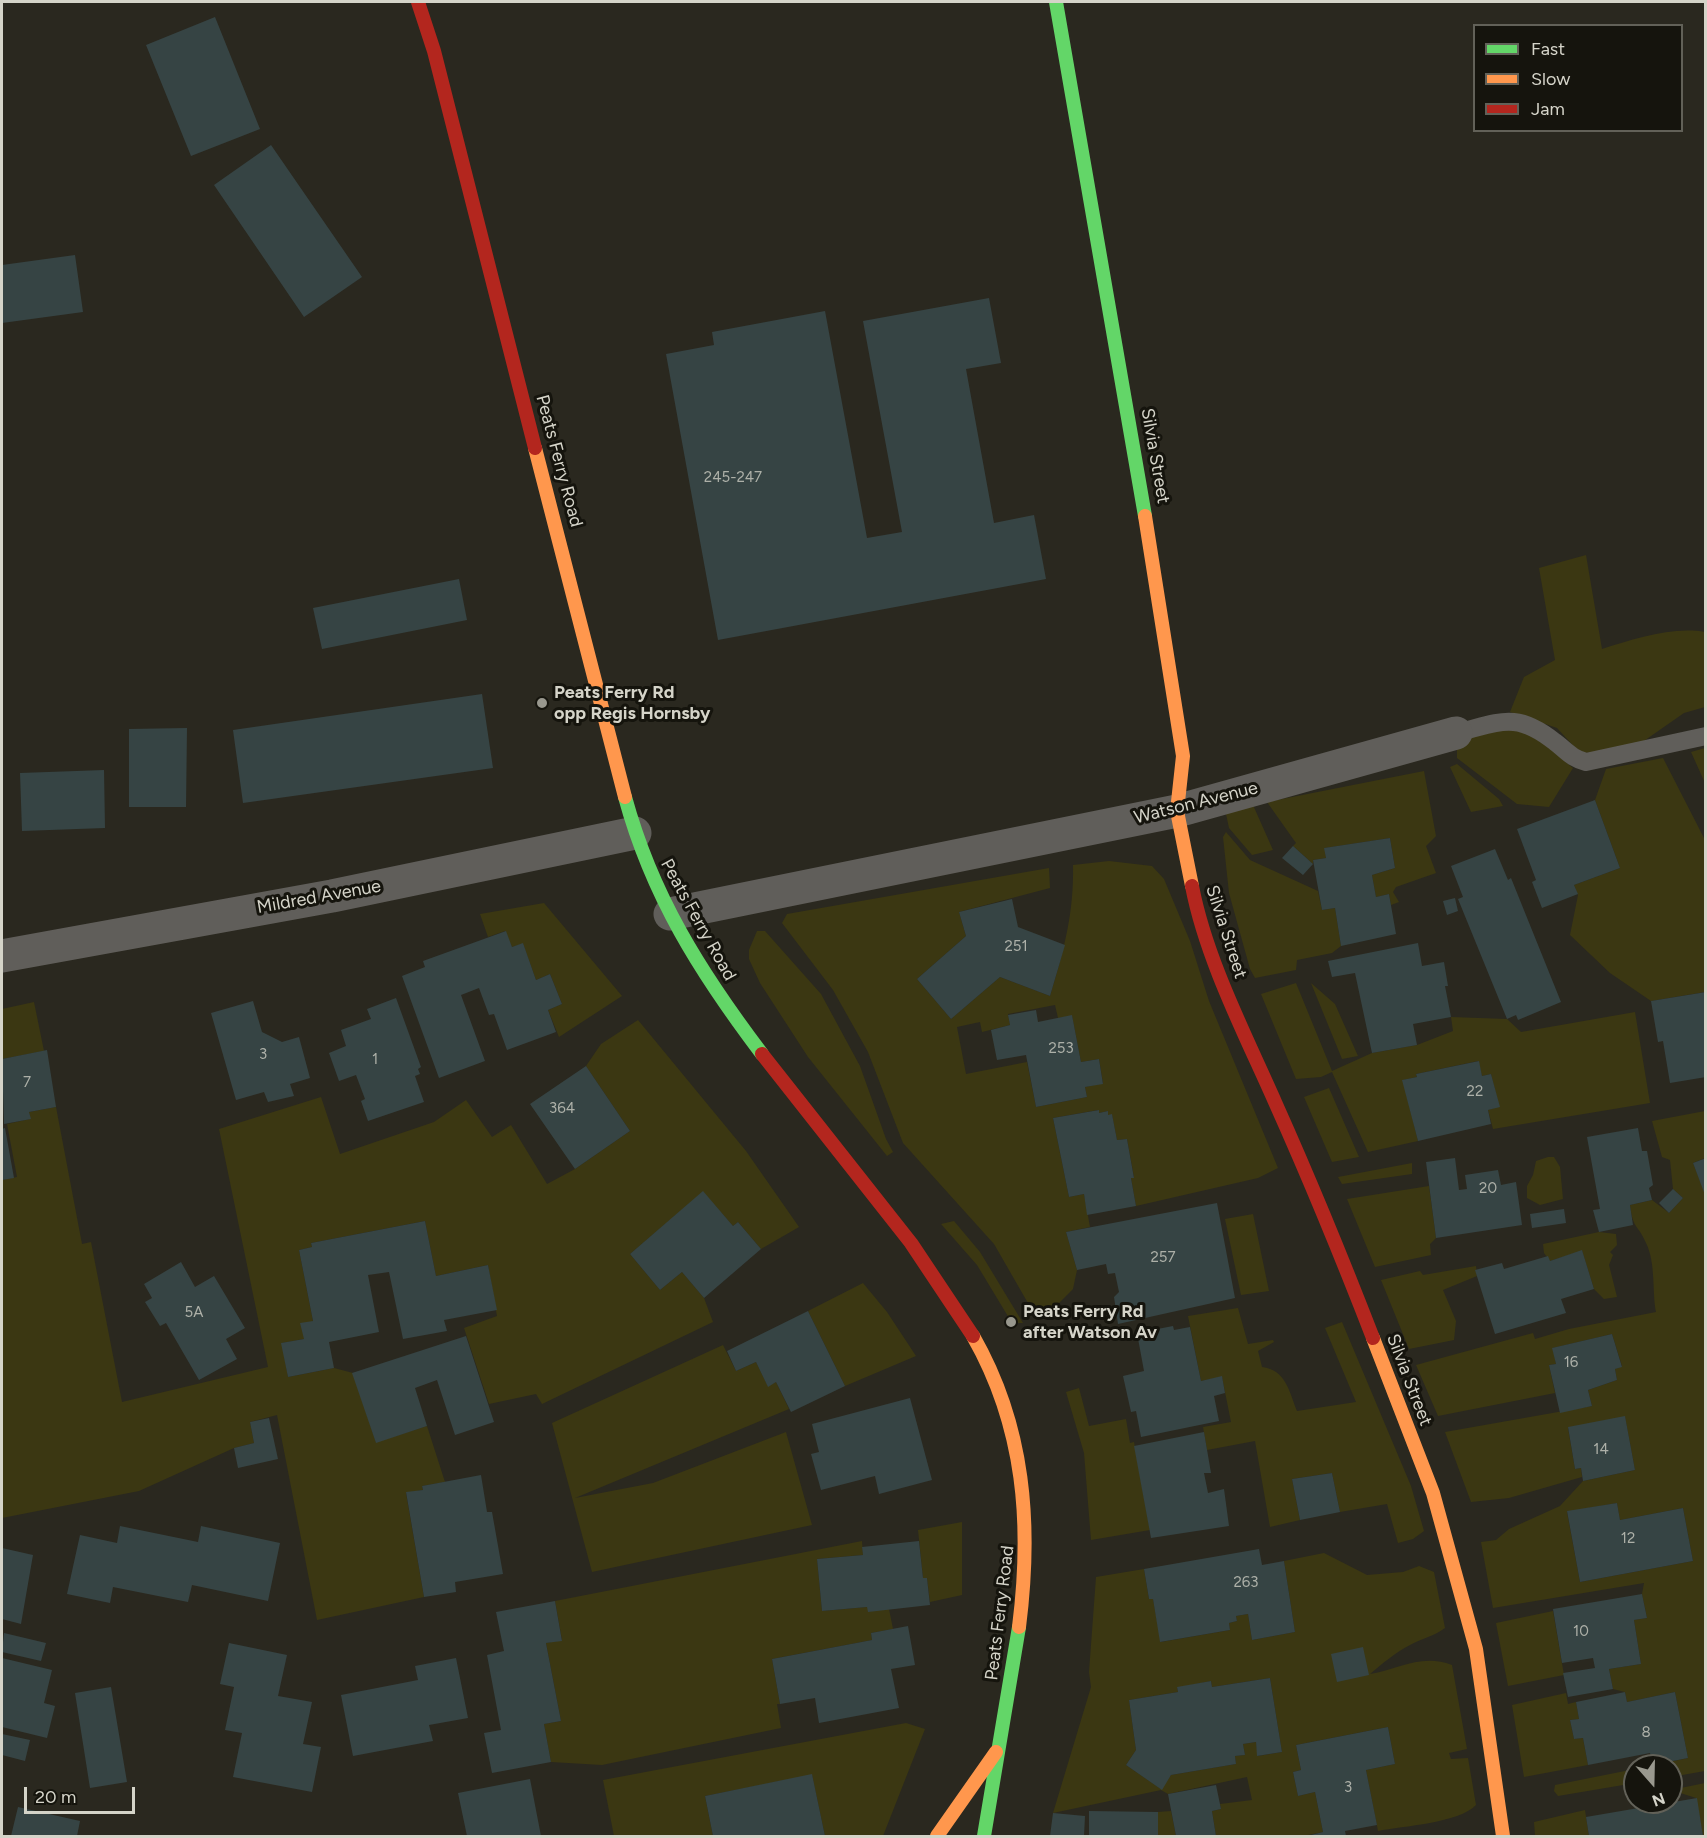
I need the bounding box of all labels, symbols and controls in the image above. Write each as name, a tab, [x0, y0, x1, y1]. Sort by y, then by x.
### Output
legend	[1473, 24, 1683, 132]
text: Fast	[1531, 38, 1565, 60]
text: Slow	[1531, 68, 1570, 90]
text: Jam	[1531, 98, 1565, 120]
street label: Peats Ferry Road	[531, 393, 587, 529]
street label: Silvia Street	[1136, 406, 1174, 506]
house number: 245-247	[704, 469, 762, 487]
place label: Peats Ferry Rd opp Regis Hornsby	[554, 682, 710, 724]
marker: Peats Ferry Rd opp Regis Hornsby	[535, 696, 549, 710]
street label: Watson Avenue	[1132, 777, 1260, 829]
street label: Peats Ferry Road	[656, 855, 740, 985]
street label: Mildred Avenue	[255, 875, 383, 919]
street label: Silvia Street	[1201, 883, 1251, 981]
house number: 251	[1004, 938, 1028, 956]
house number: 253	[1048, 1040, 1074, 1058]
house number: 3	[259, 1046, 267, 1064]
house number: 1	[372, 1051, 378, 1069]
house number: 7	[23, 1074, 31, 1092]
house number: 22	[1467, 1083, 1483, 1101]
house number: 364	[549, 1100, 575, 1118]
house number: 20	[1479, 1180, 1497, 1198]
house number: 257	[1150, 1249, 1176, 1267]
place label: Peats Ferry Rd after Watson Av	[1023, 1301, 1157, 1344]
house number: 5A	[185, 1304, 203, 1322]
marker: Peats Ferry Rd after Watson Av	[1004, 1315, 1018, 1329]
street label: Silvia Street	[1382, 1331, 1436, 1429]
house number: 16	[1564, 1354, 1578, 1372]
house number: 14	[1593, 1441, 1609, 1459]
house number: 12	[1621, 1530, 1635, 1548]
street label: Peats Ferry Road	[981, 1544, 1019, 1682]
house number: 263	[1233, 1574, 1259, 1592]
house number: 10	[1573, 1623, 1589, 1641]
house number: 8	[1641, 1724, 1651, 1742]
north arrow	[1623, 1754, 1683, 1814]
scale bar	[27, 1775, 138, 1813]
house number: 3	[1344, 1779, 1352, 1797]
text: 20 m	[35, 1786, 76, 1808]
text: N	[1650, 1788, 1668, 1811]

